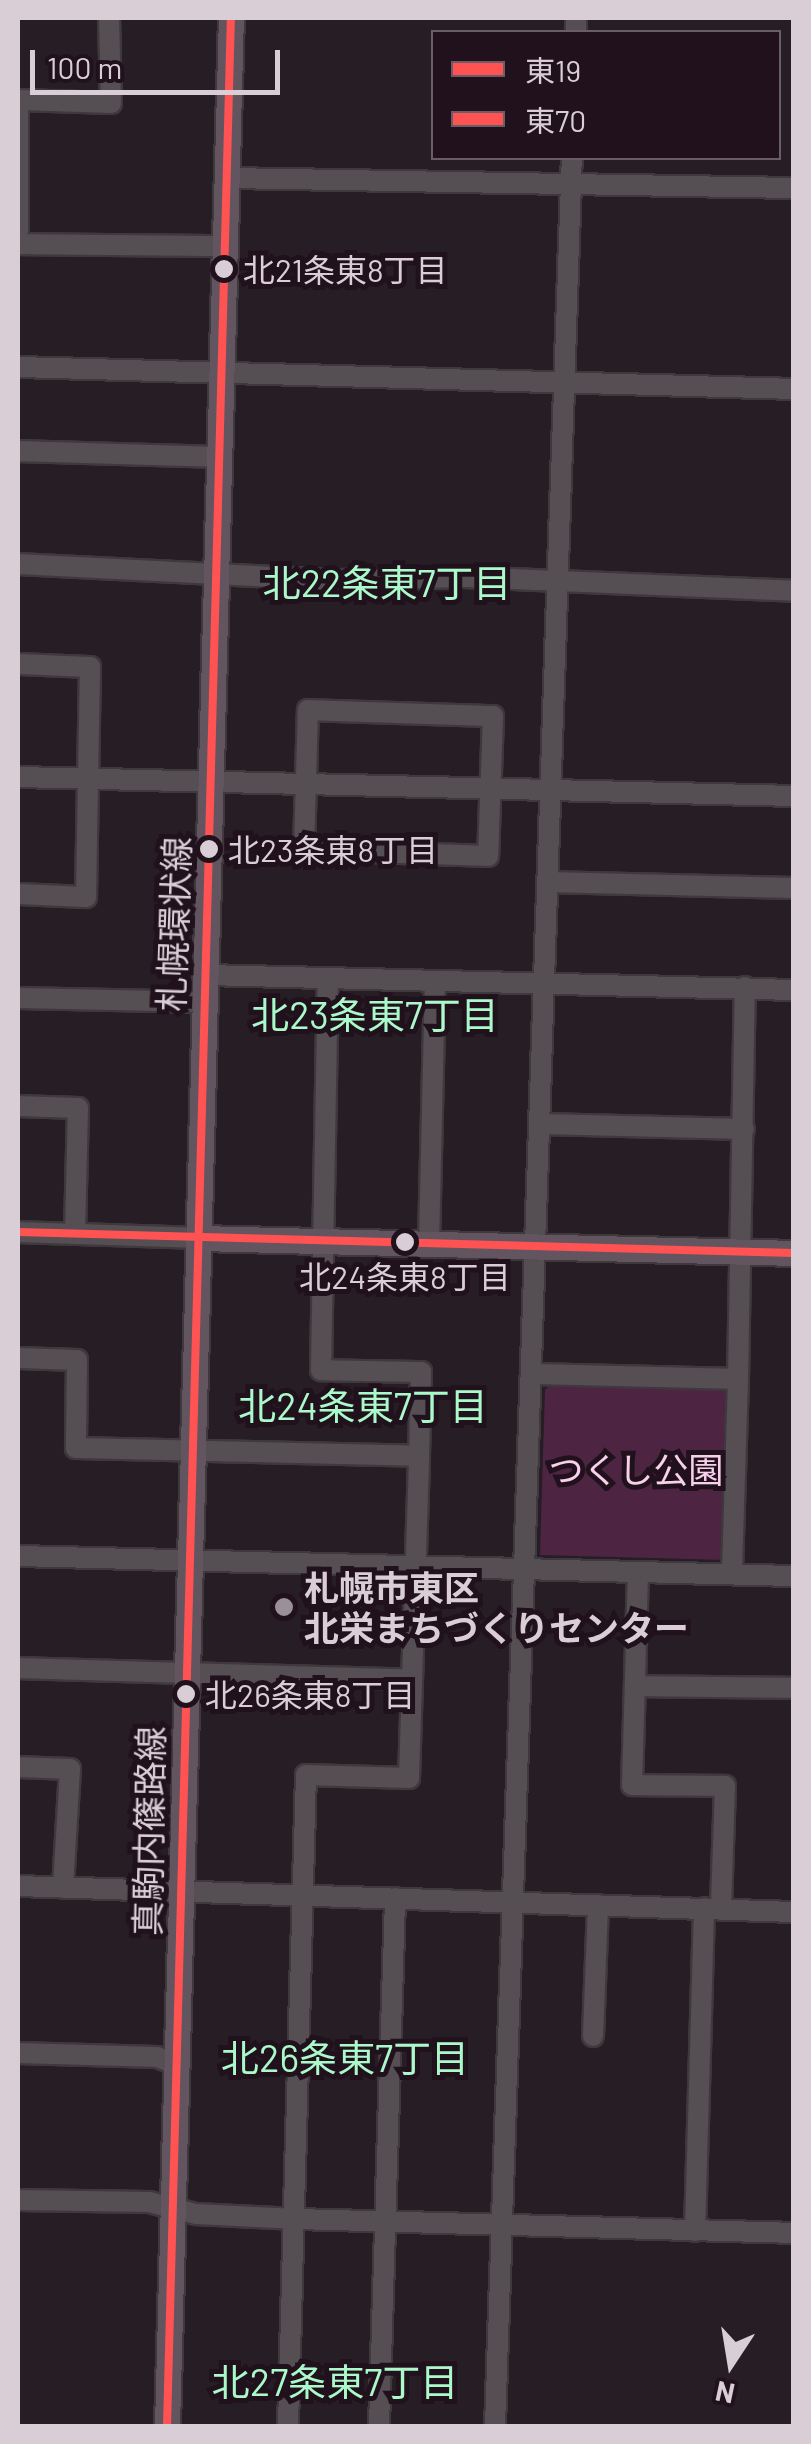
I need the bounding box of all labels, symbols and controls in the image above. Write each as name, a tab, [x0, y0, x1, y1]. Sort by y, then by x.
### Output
scale bar	[35, 30, 285, 92]
legend	[431, 30, 781, 160]
text: 100 m	[47, 49, 122, 85]
text: 東19	[525, 52, 581, 88]
text: 東70	[525, 102, 586, 138]
place label: 北21条東8丁目	[243, 250, 448, 288]
marker: 北21条東8丁目	[214, 259, 234, 279]
district label: 北22条東7丁目	[263, 560, 511, 606]
place label: 北23条東8丁目	[228, 830, 438, 868]
street label: 札幌環状線	[149, 836, 197, 1012]
marker: 北23条東8丁目	[199, 839, 219, 859]
district label: 北23条東7丁目	[251, 992, 499, 1038]
marker: 北24条東8丁目	[395, 1232, 415, 1252]
place label: 北24条東8丁目	[299, 1257, 511, 1295]
district label: 北24条東7丁目	[238, 1383, 488, 1429]
park label: つくし公園	[549, 1448, 723, 1490]
place label: 札幌市東区 北栄まちづくりセンター	[304, 1566, 689, 1648]
marker: 札幌市東区 北栄まちづくりセンター	[273, 1596, 295, 1618]
place label: 北26条東8丁目	[205, 1675, 415, 1713]
marker: 北26条東8丁目	[176, 1684, 196, 1704]
street label: 真駒内篠路線	[125, 1726, 171, 1936]
district label: 北26条東7丁目	[221, 2035, 469, 2081]
north arrow	[681, 2314, 781, 2414]
district label: 北27条東7丁目	[212, 2359, 458, 2405]
text: N	[712, 2375, 737, 2412]

